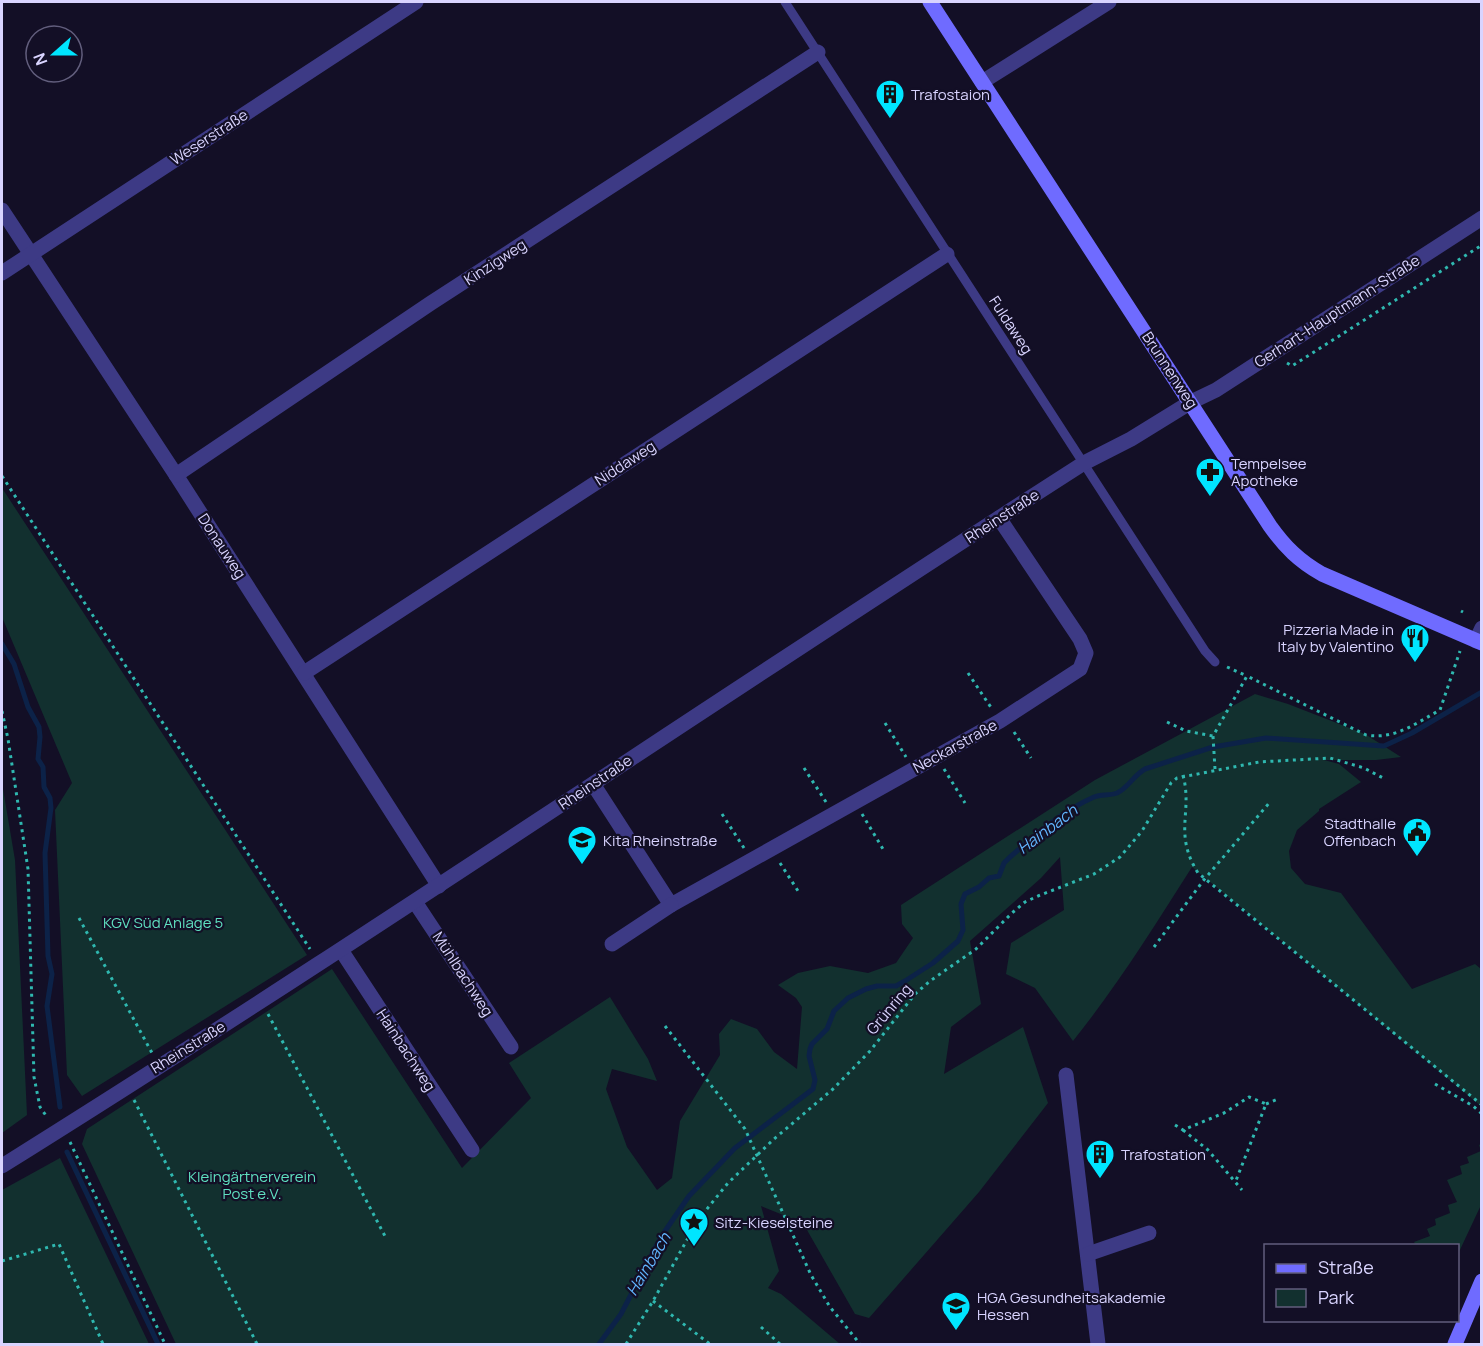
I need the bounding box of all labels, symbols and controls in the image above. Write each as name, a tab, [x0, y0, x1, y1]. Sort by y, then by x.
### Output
north arrow	[24, 24, 84, 84]
text: N	[28, 50, 52, 69]
building icon: Trafostaion	[874, 78, 906, 120]
place label: Trafostaion	[911, 84, 990, 105]
street label: Weserstraße	[166, 104, 252, 170]
street label: Kinzigweg	[460, 234, 530, 290]
street label: Gerhart-Hauptmann-Straße	[1250, 249, 1424, 373]
street label: Fuldaweg	[984, 292, 1038, 358]
street label: Brunnenweg	[1137, 328, 1203, 412]
street label: Niddaweg	[591, 436, 659, 490]
place label: Tempelsee Apotheke	[1231, 453, 1307, 491]
pharmacy icon: Tempelsee Apotheke	[1194, 456, 1226, 498]
street label: Rheinstraße	[961, 484, 1043, 548]
street label: Donauweg	[193, 509, 251, 583]
place label: Pizzeria Made in Italy by Valentino	[1277, 619, 1394, 657]
restaurant icon: Pizzeria Made in Italy by Valentino	[1399, 622, 1431, 664]
street label: Neckarstraße	[909, 714, 1001, 778]
street label: Rheinstraße	[554, 750, 636, 814]
water label: Hainbach	[1013, 799, 1082, 859]
place label: Stadthalle Offenbach	[1324, 813, 1396, 851]
public building icon: Stadthalle Offenbach	[1401, 816, 1433, 858]
school or university icon: Kita Rheinstraße	[566, 824, 598, 866]
place label: Kita Rheinstraße	[603, 830, 718, 851]
park label: KGV Süd Anlage 5	[103, 912, 223, 933]
street label: Mühlbachweg	[428, 928, 498, 1020]
street label: Grünring	[862, 979, 916, 1039]
street label: Hainbachweg	[372, 1005, 440, 1095]
street label: Rheinstraße	[147, 1016, 230, 1078]
building icon: Trafostation	[1084, 1138, 1116, 1180]
place label: Trafostation	[1121, 1144, 1206, 1165]
park label: Kleingärtnerverein Post e.V.	[188, 1166, 316, 1204]
place icon: Sitz-Kieselsteine	[678, 1206, 710, 1248]
place label: Sitz-Kieselsteine	[715, 1212, 833, 1233]
water label: Hainbach	[621, 1228, 676, 1300]
legend	[1264, 1244, 1459, 1322]
text: Straße	[1318, 1255, 1374, 1279]
text: Park	[1318, 1285, 1355, 1309]
place label: HGA Gesundheitsakademie Hessen	[977, 1287, 1166, 1325]
school or university icon: HGA Gesundheitsakademie Hessen	[940, 1290, 972, 1332]

